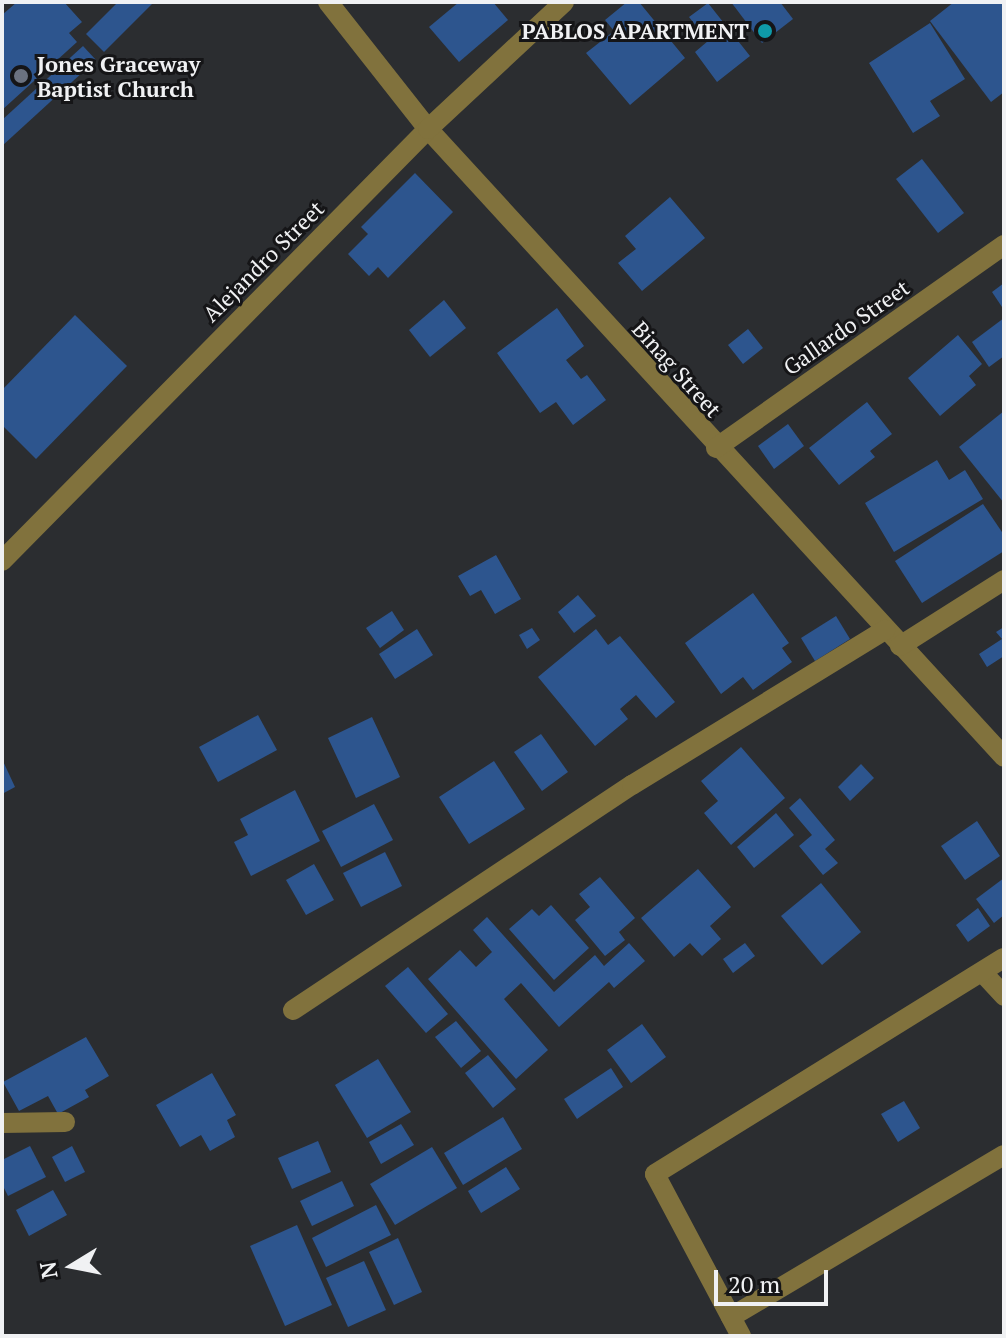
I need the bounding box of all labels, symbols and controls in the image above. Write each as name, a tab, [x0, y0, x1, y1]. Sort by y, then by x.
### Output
place label: PABLOS APARTMENT	[521, 18, 749, 44]
marker: PABLOS APARTMENT	[756, 22, 774, 40]
place label: Jones Graceway Baptist Church	[37, 50, 200, 102]
marker: Jones Graceway Baptist Church	[12, 67, 30, 85]
street label: Alejandro Street	[197, 195, 329, 327]
street label: Gallardo Street	[778, 274, 914, 380]
street label: Binag Street	[627, 316, 727, 422]
north arrow	[32, 1226, 112, 1306]
scale bar	[718, 1254, 832, 1304]
text: N	[32, 1260, 64, 1281]
text: 20 m	[728, 1268, 780, 1300]

